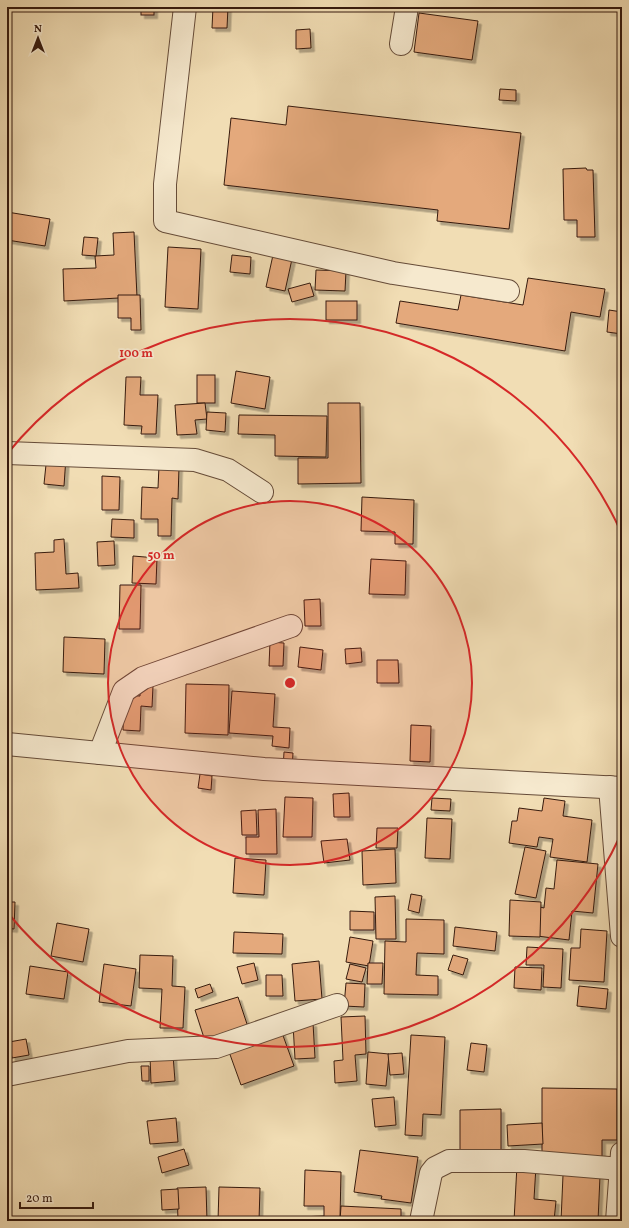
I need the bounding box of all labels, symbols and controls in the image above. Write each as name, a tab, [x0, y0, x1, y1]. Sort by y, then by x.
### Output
north arrow	[18, 18, 58, 58]
text: N	[34, 22, 42, 37]
text: 100 m	[119, 346, 153, 362]
text: 50 m	[147, 548, 175, 564]
centre of rings	[283, 676, 297, 690]
scale bar	[20, 1184, 93, 1210]
text: 20 m	[26, 1191, 53, 1207]

